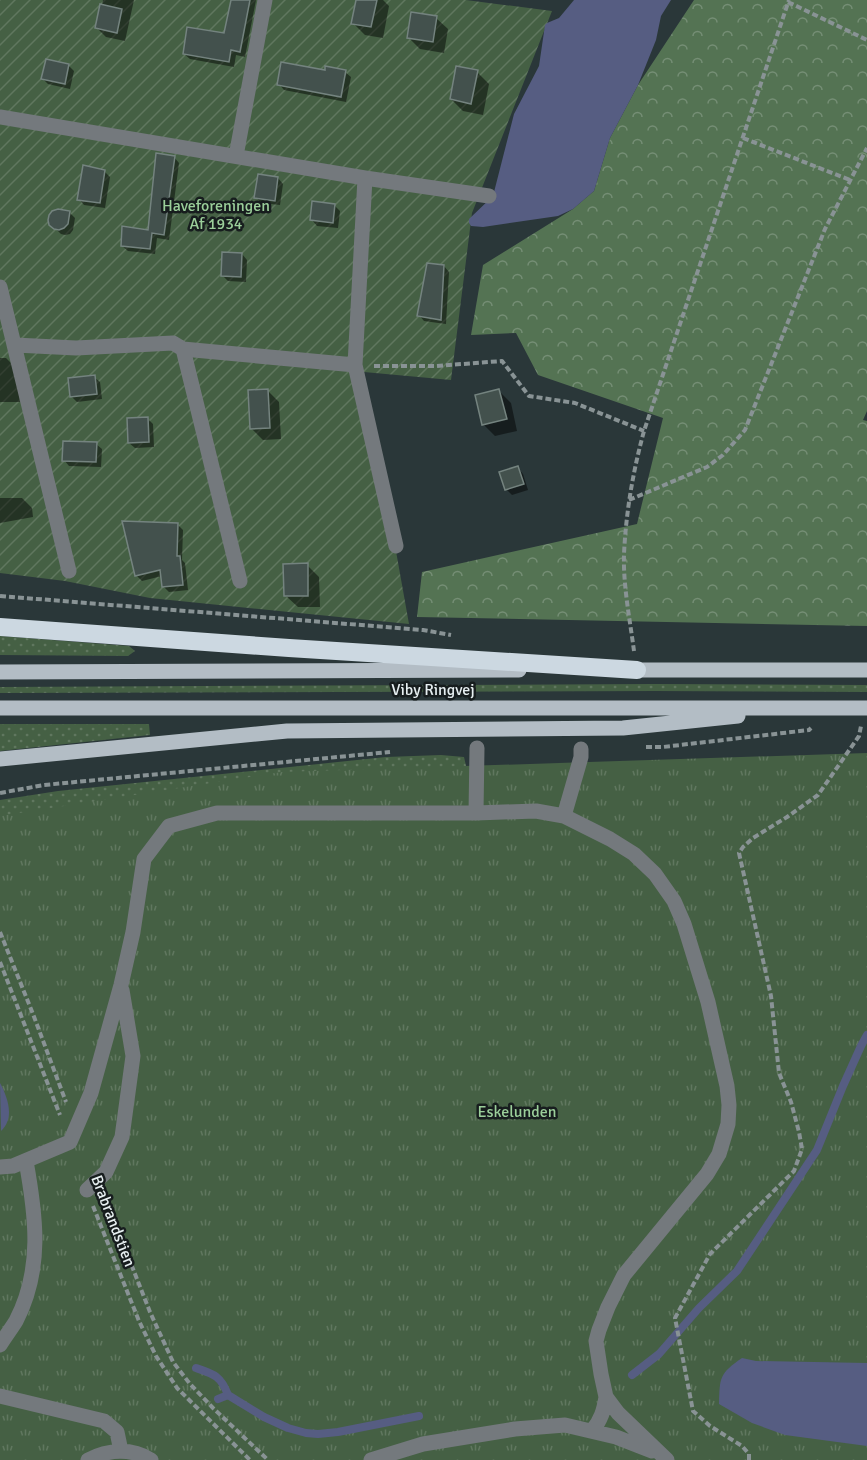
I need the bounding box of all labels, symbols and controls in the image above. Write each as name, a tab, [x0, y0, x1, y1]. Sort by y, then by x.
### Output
park label: Haveforeningen Af 1934	[162, 196, 270, 234]
street label: Viby Ringvej	[391, 680, 475, 700]
park label: Eskelunden	[478, 1102, 556, 1122]
street label: Brabrandstien	[86, 1172, 140, 1270]

